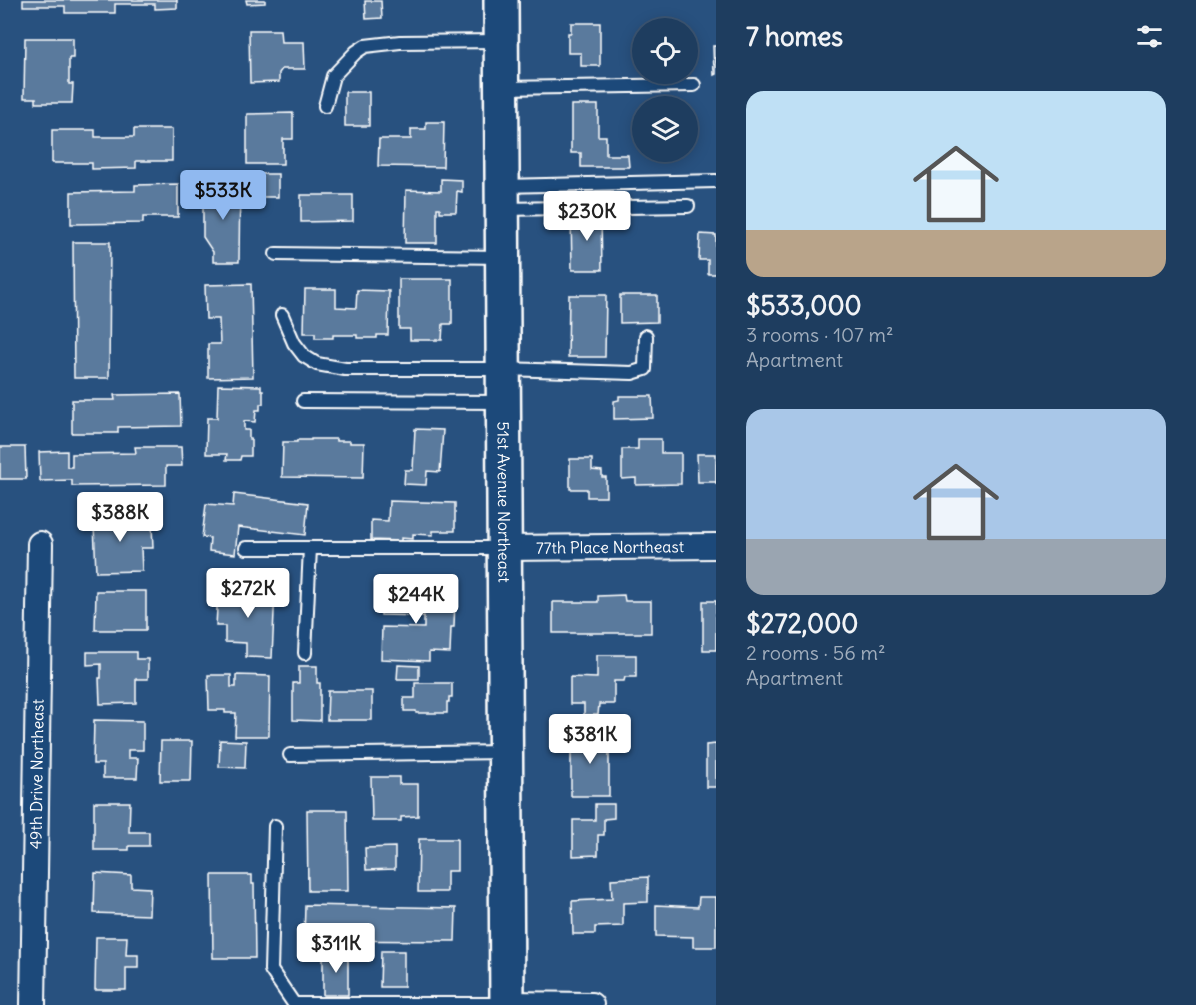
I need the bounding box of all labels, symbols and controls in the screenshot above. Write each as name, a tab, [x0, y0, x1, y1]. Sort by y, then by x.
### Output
map controls	[632, 18, 698, 162]
button: locate	[632, 18, 698, 84]
text: 7 homes	[746, 20, 843, 53]
icon: filters	[1133, 20, 1166, 53]
button: layers	[632, 96, 698, 162]
icon: home	[902, 130, 1010, 238]
pin: $533K	[181, 170, 265, 221]
text: $533K	[194, 177, 252, 202]
pin: $230K	[545, 191, 629, 242]
text: $230K	[558, 198, 616, 223]
text: $533,000	[746, 289, 862, 322]
text: 3 rooms · 107 m²	[746, 322, 894, 347]
text: Apartment	[746, 347, 843, 372]
street label: 51st Avenue Northeast	[494, 421, 514, 583]
icon: home	[902, 448, 1010, 556]
pin: $388K	[78, 492, 162, 543]
text: $388K	[91, 499, 149, 524]
street label: 77th Place Northeast	[536, 536, 685, 558]
pin: $272K	[206, 568, 290, 619]
pin: $244K	[374, 574, 458, 625]
text: $272K	[220, 575, 276, 600]
text: $244K	[387, 581, 445, 606]
text: $272,000	[746, 607, 858, 640]
text: 2 rooms · 56 m²	[746, 640, 886, 665]
text: Apartment	[746, 665, 843, 690]
street label: 49th Drive Northeast	[25, 698, 48, 849]
pin: $381K	[548, 714, 632, 765]
text: $381K	[563, 721, 617, 746]
pin: $311K	[294, 923, 378, 974]
text: $311K	[311, 930, 361, 955]

